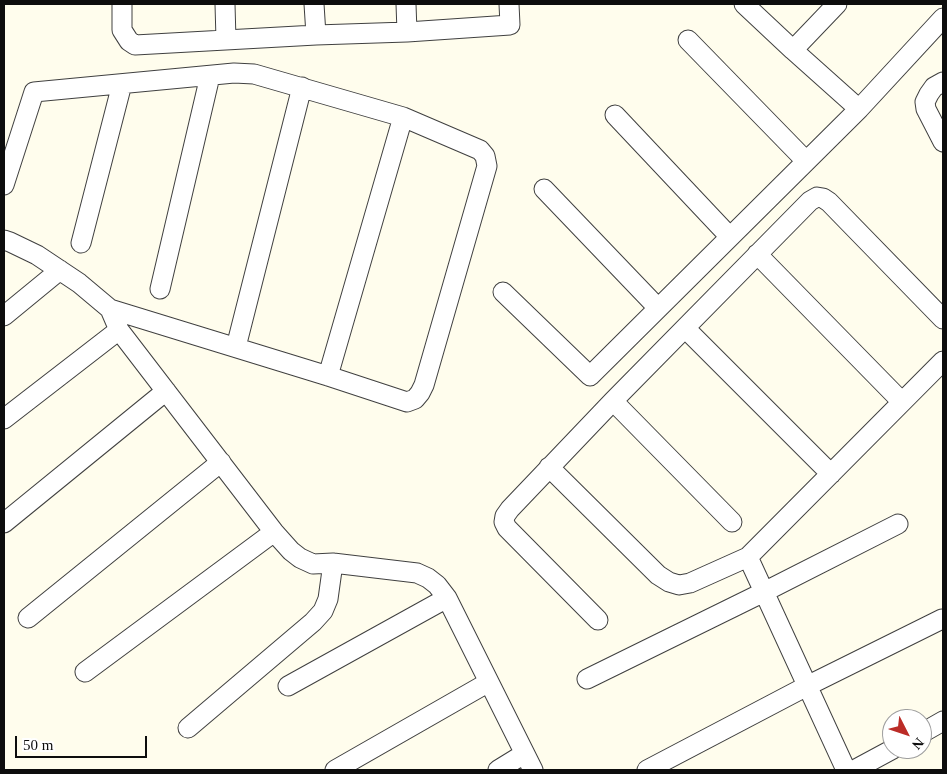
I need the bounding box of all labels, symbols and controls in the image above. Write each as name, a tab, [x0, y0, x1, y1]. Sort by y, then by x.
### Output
north arrow	[882, 709, 932, 759]
scale bar	[18, 726, 150, 758]
text: N	[909, 735, 927, 752]
text: 50 m	[23, 737, 53, 753]

